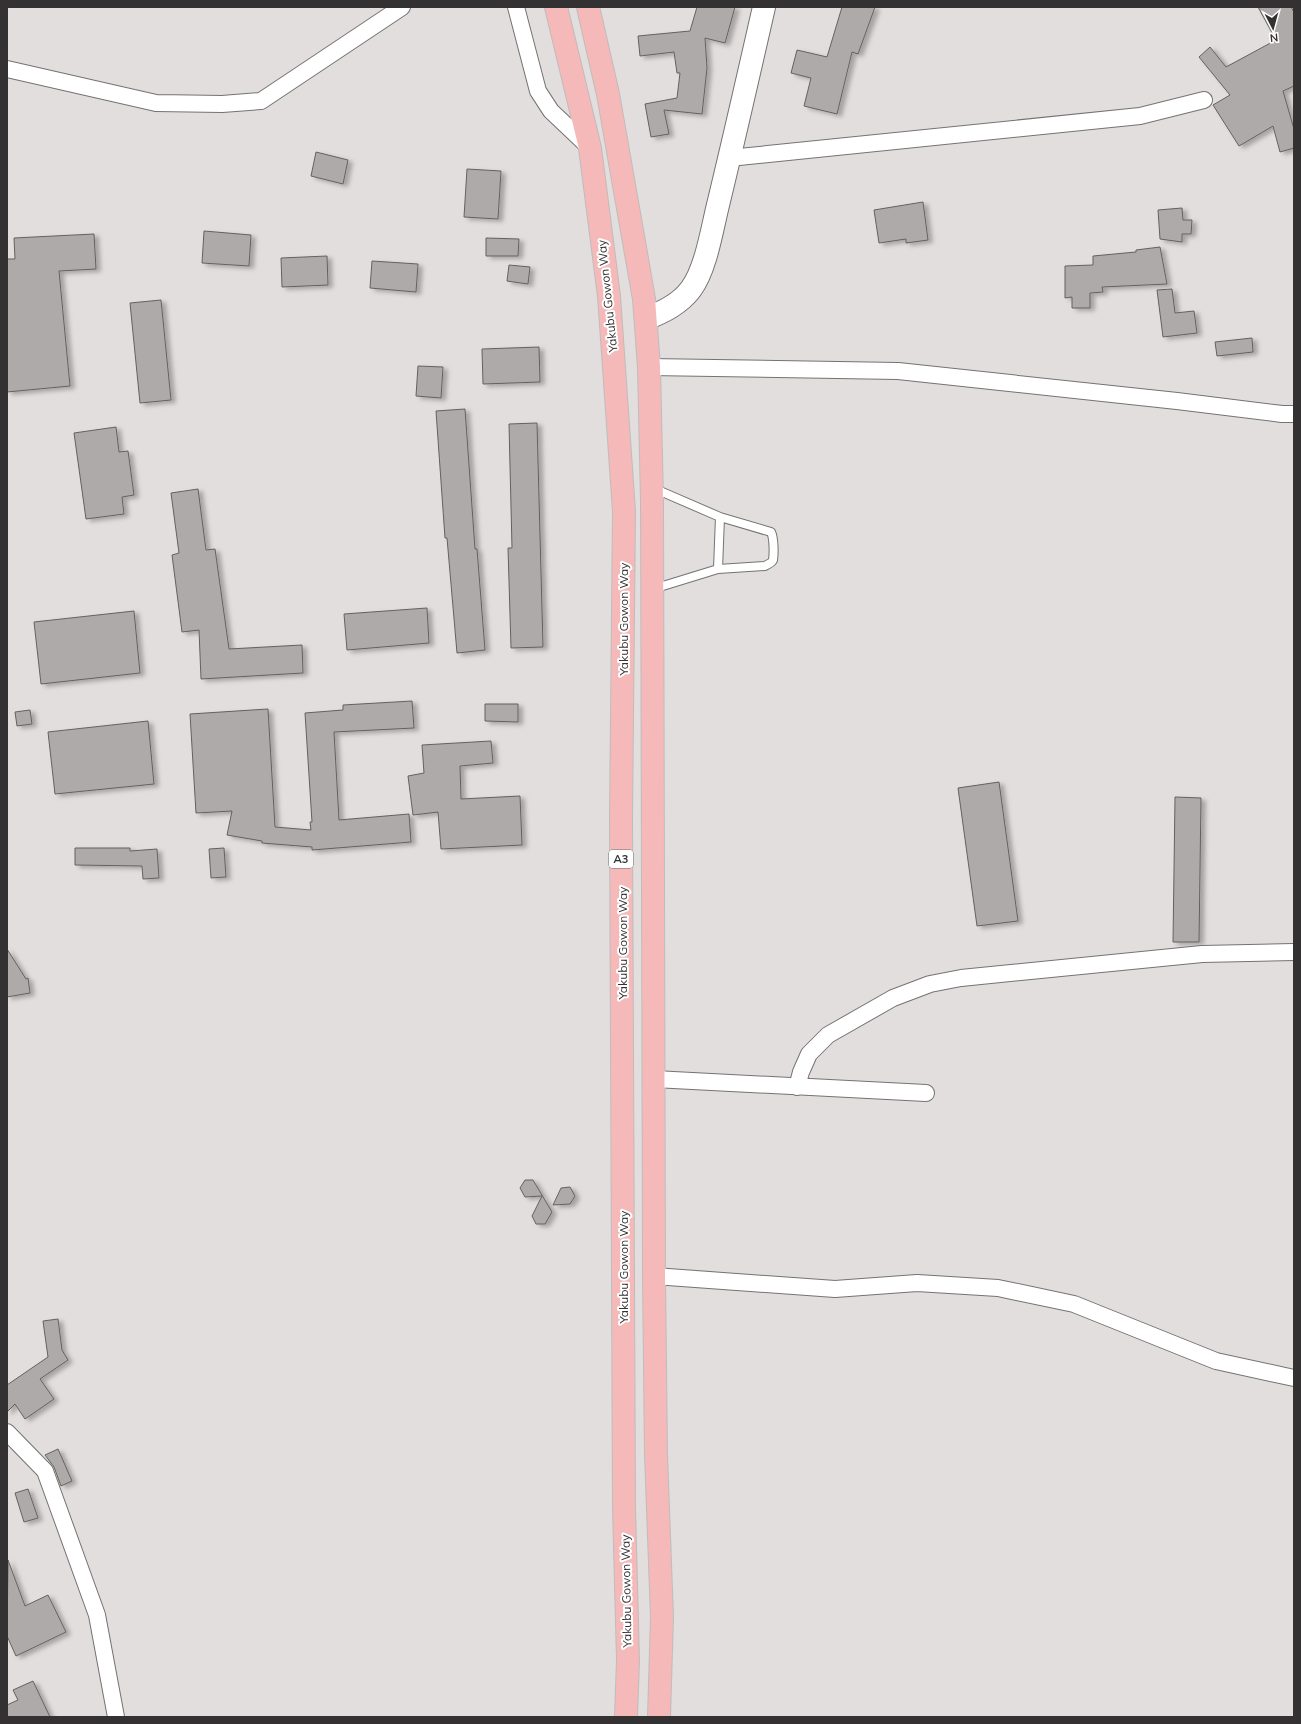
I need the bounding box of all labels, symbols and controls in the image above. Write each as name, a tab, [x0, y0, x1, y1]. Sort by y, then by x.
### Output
north arrow	[1253, 8, 1293, 48]
text: N	[1269, 31, 1279, 45]
street label: Yakubu Gowon Way	[594, 238, 620, 354]
street label: Yakubu Gowon Way	[616, 562, 631, 677]
road number: A3	[609, 850, 633, 868]
street label: Yakubu Gowon Way	[615, 886, 630, 1001]
street label: Yakubu Gowon Way	[616, 1210, 631, 1325]
street label: Yakubu Gowon Way	[618, 1534, 635, 1649]

